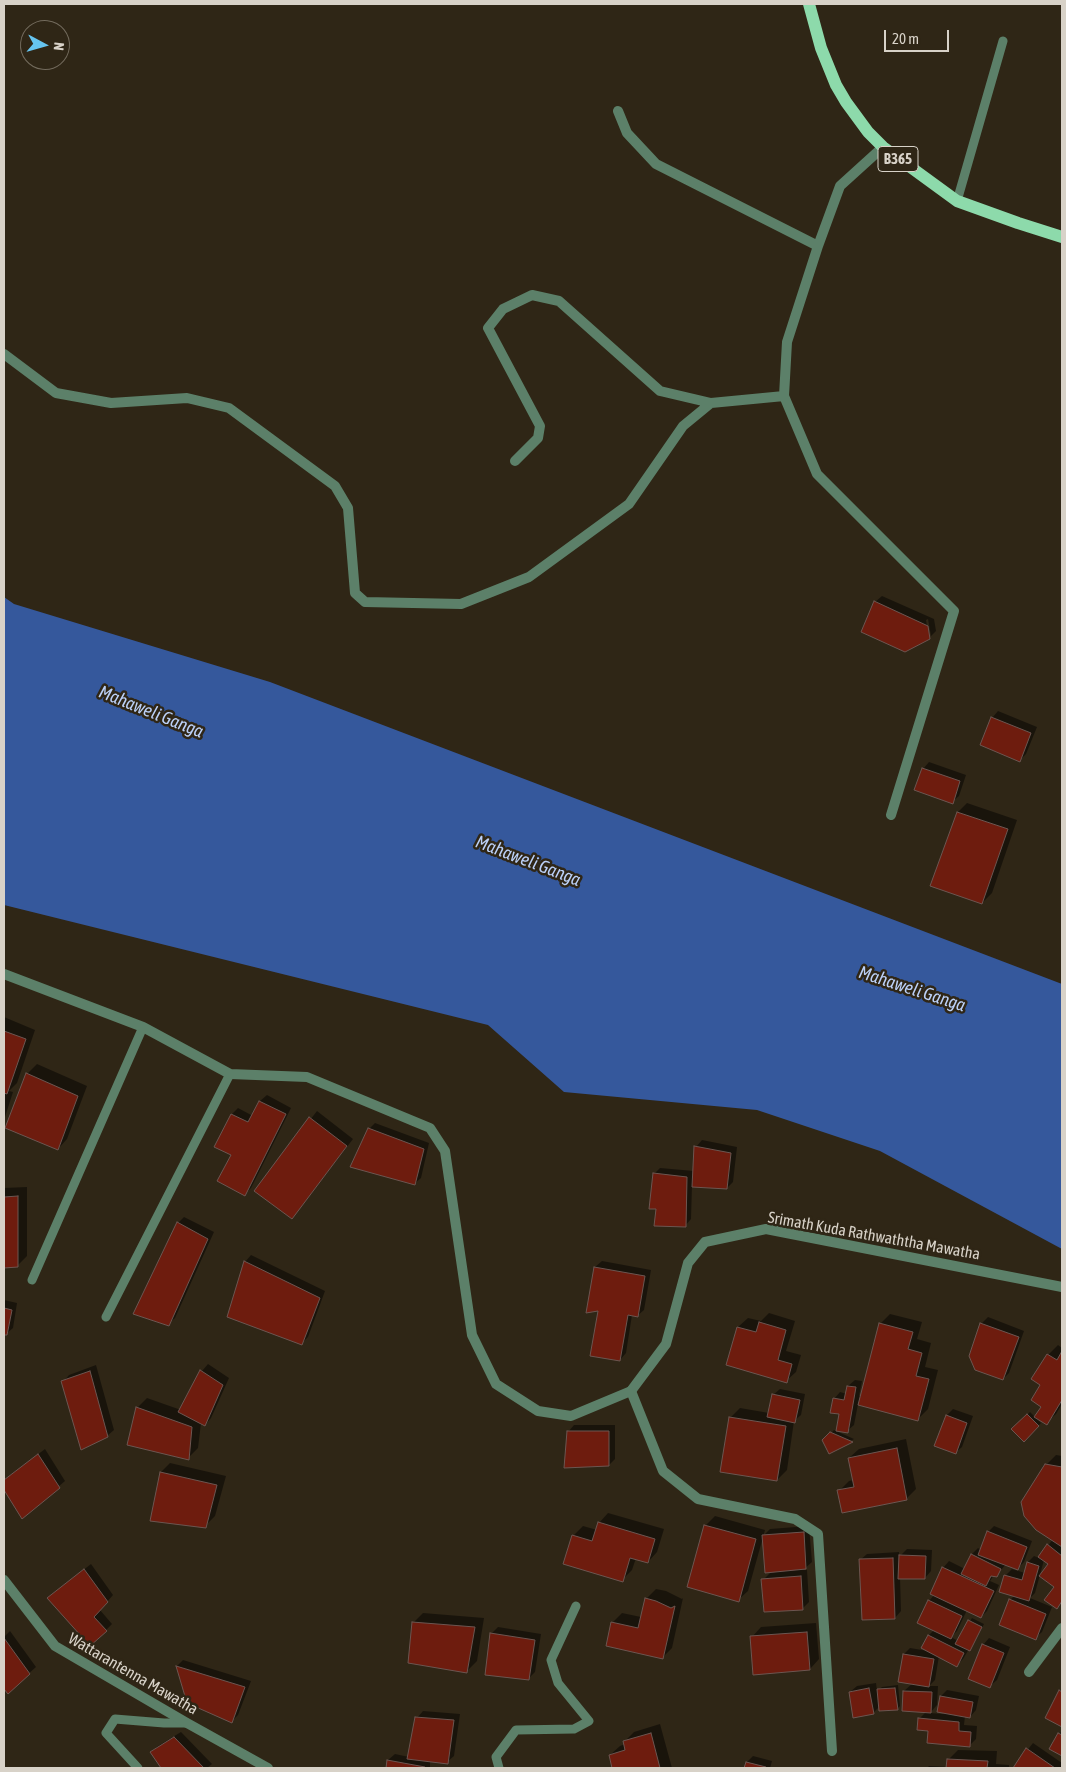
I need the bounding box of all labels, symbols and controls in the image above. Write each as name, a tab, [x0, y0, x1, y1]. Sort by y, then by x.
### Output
north arrow	[20, 20, 70, 70]
scale bar	[886, 20, 951, 52]
text: 20 m	[892, 30, 919, 47]
text: N	[51, 42, 67, 51]
road number: B365	[878, 146, 918, 172]
water label: Mahaweli Ganga	[96, 681, 206, 743]
water label: Mahaweli Ganga	[472, 831, 584, 891]
water label: Mahaweli Ganga	[856, 962, 968, 1016]
street label: Srimath Kuda Rathwaththa Mawatha	[766, 1208, 982, 1264]
street label: Wattarantenna Mawatha	[65, 1629, 201, 1719]

